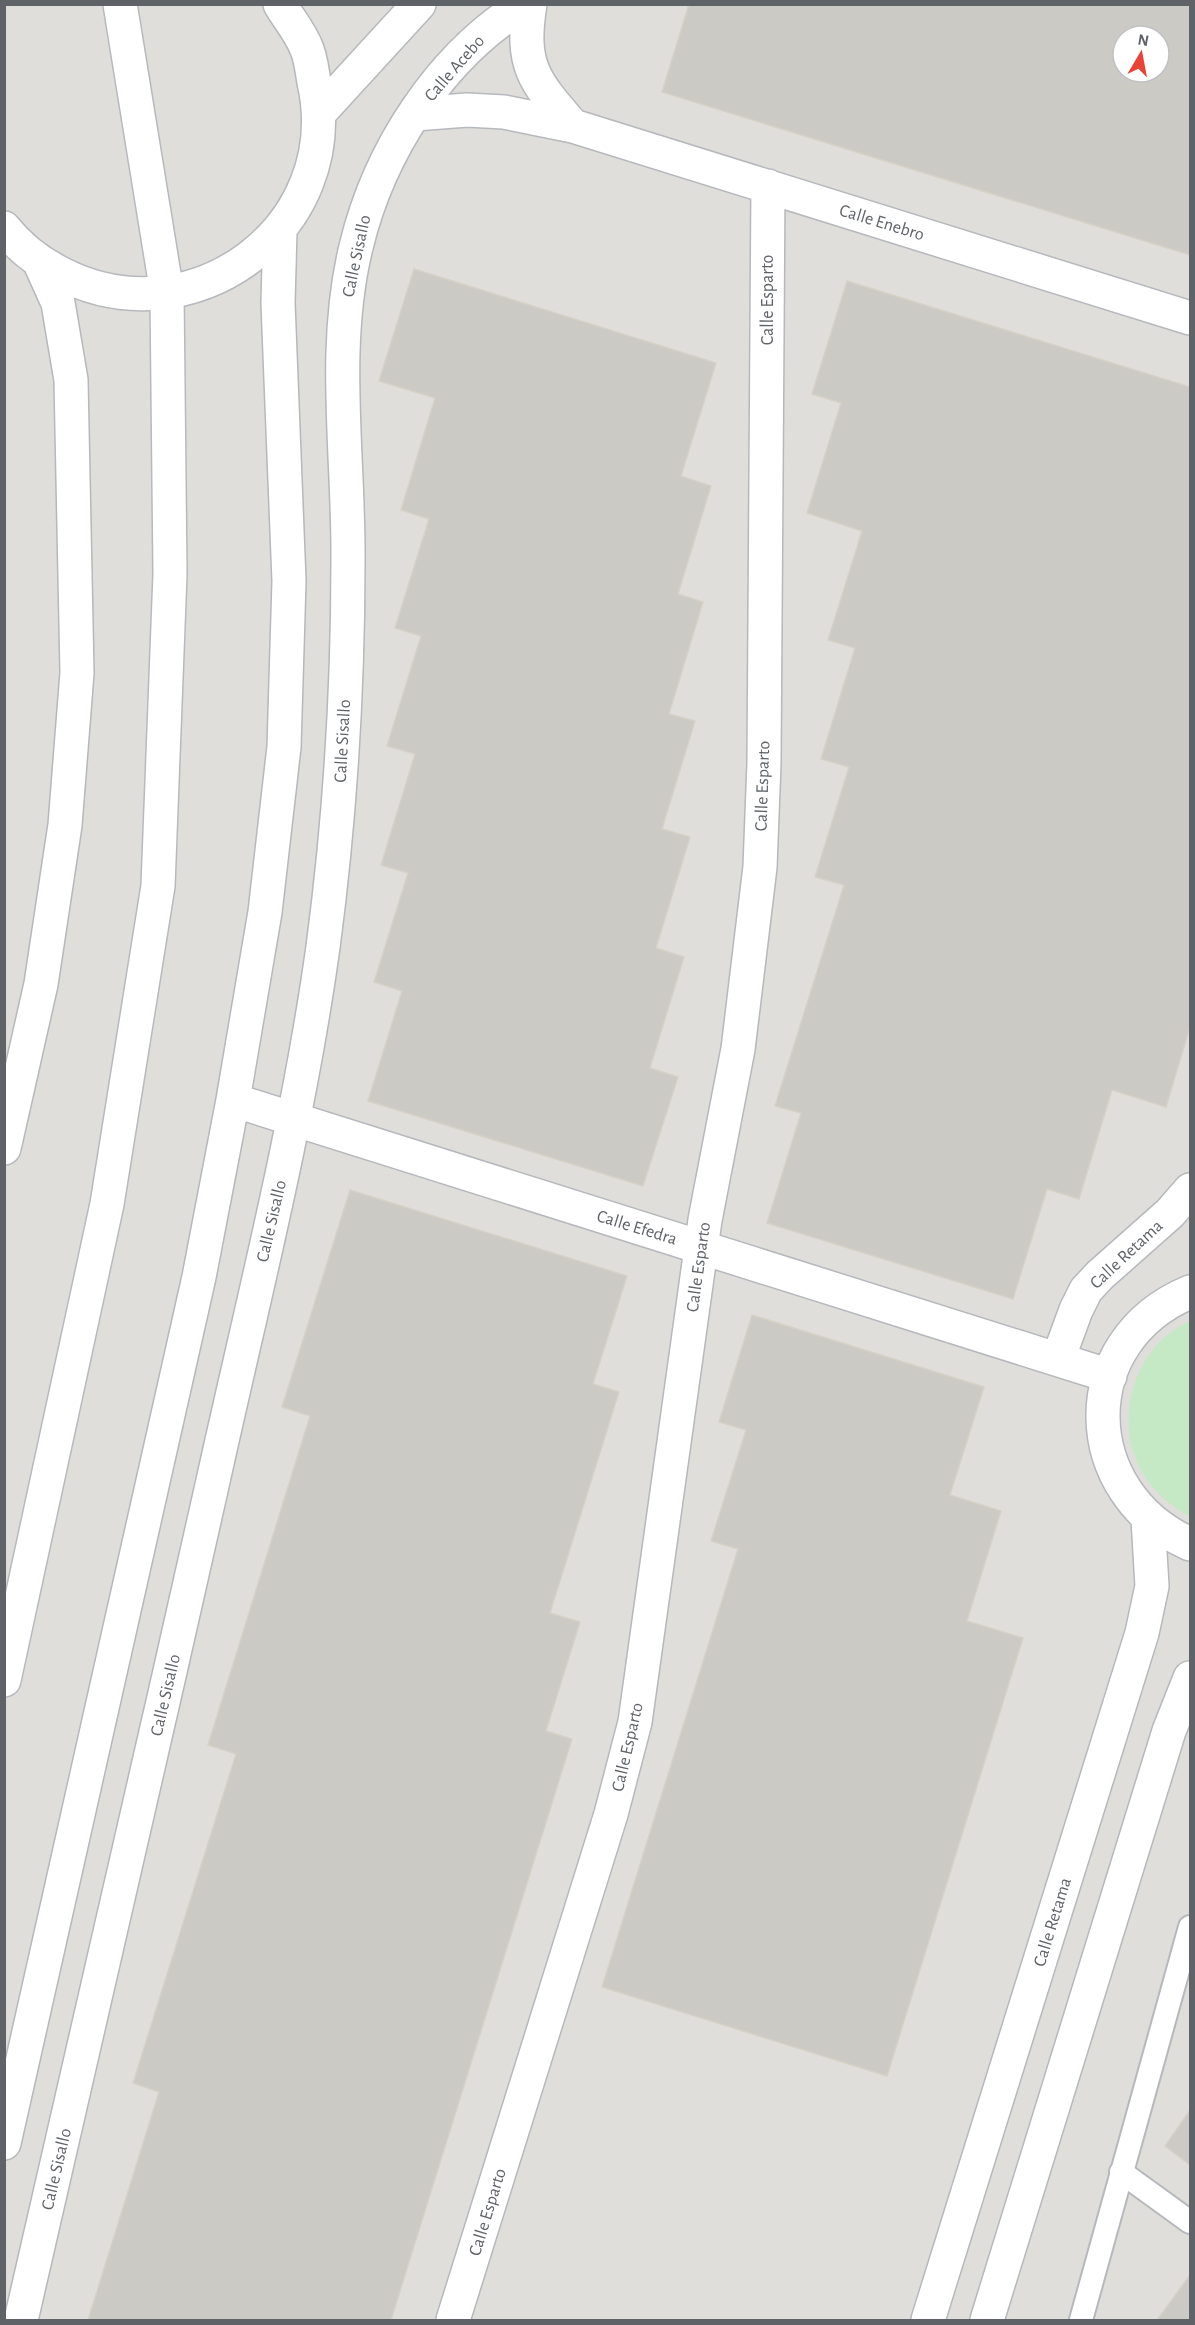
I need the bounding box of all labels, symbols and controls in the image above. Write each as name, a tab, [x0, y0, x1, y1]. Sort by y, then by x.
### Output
north arrow	[1111, 24, 1171, 84]
text: N	[1137, 31, 1150, 49]
street label: Calle Acebo	[421, 32, 488, 105]
street label: Calle Enebro	[837, 202, 926, 244]
street label: Calle Sisallo	[340, 213, 374, 299]
street label: Calle Esparto	[759, 255, 777, 345]
street label: Calle Sisallo	[332, 699, 354, 783]
street label: Calle Esparto	[752, 740, 774, 832]
street label: Calle Sisallo	[254, 1178, 290, 1264]
street label: Calle Efedra	[594, 1207, 679, 1249]
street label: Calle Retama	[1087, 1217, 1166, 1293]
street label: Calle Esparto	[684, 1221, 714, 1313]
street label: Calle Sisallo	[148, 1652, 184, 1738]
street label: Calle Esparto	[609, 1701, 647, 1793]
street label: Calle Retama	[1031, 1876, 1075, 1969]
street label: Calle Sisallo	[39, 2126, 75, 2212]
street label: Calle Esparto	[466, 2166, 510, 2258]

